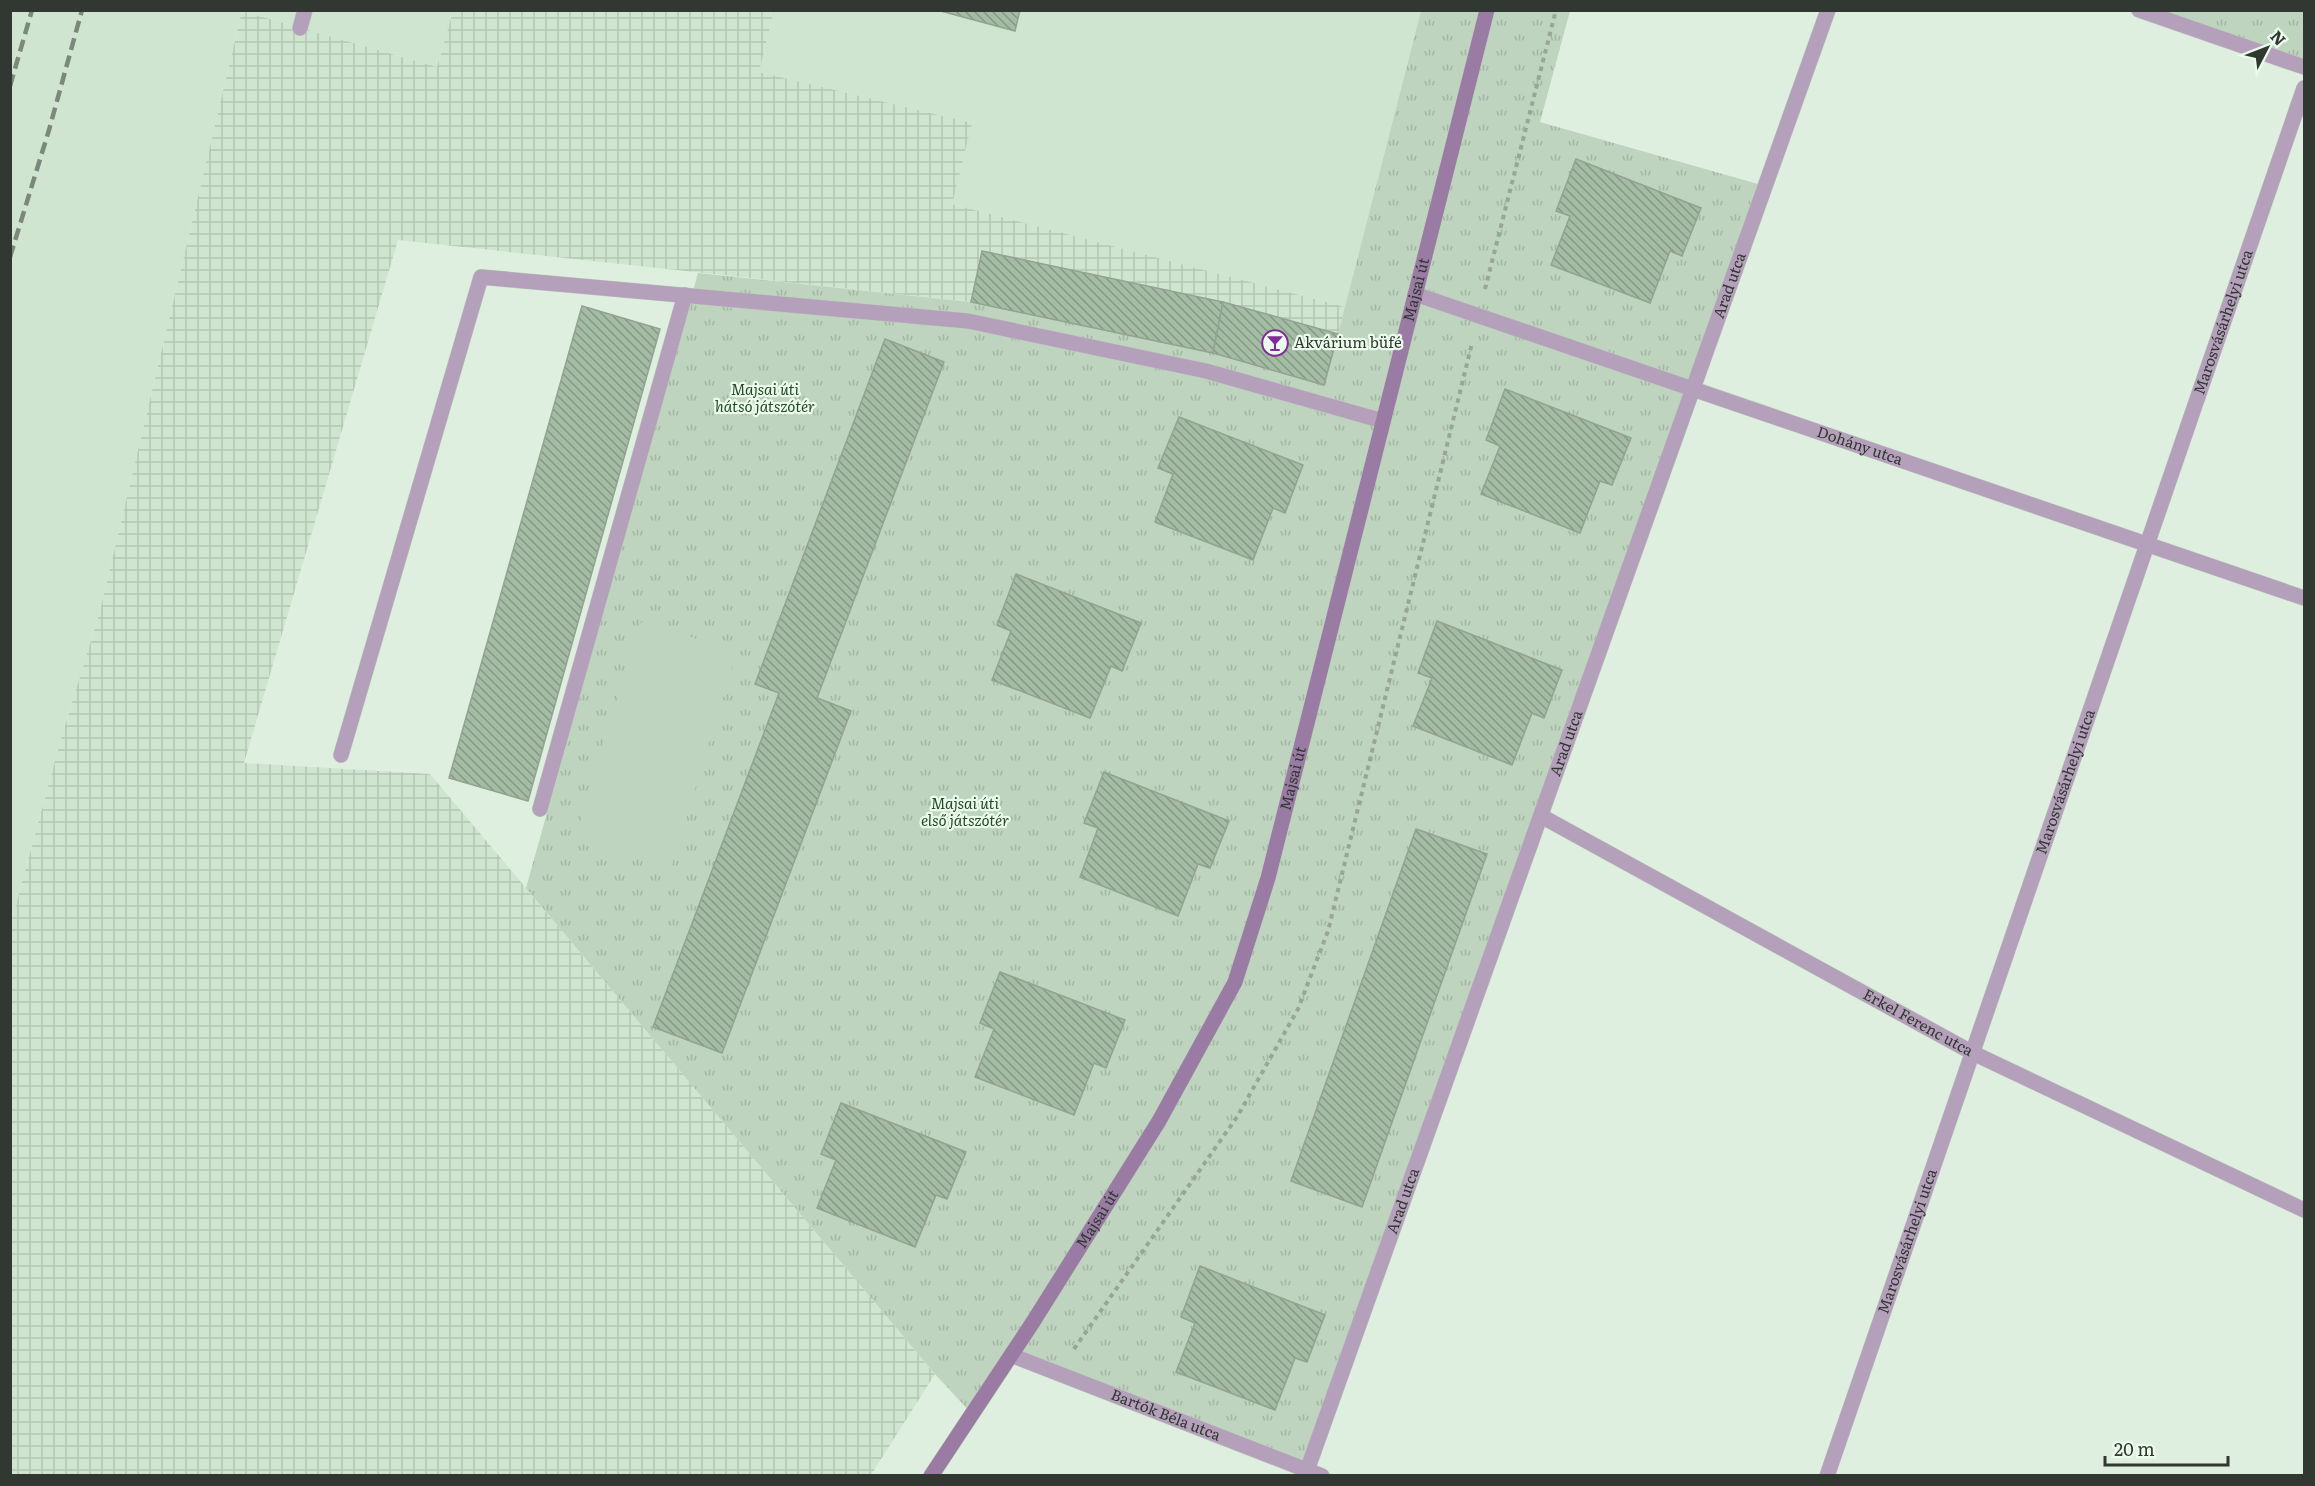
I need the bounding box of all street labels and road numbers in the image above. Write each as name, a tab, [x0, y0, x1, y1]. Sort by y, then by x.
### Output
street label: Marosvásárhelyi utca	[2186, 245, 2258, 397]
street label: Arad utca	[1706, 248, 1751, 321]
street label: Majsai út	[1396, 255, 1434, 324]
street label: Dohány utca	[1814, 419, 1907, 470]
street label: Marosvásárhelyi utca	[2029, 705, 2100, 857]
street label: Arad utca	[1543, 706, 1588, 779]
street label: Majsai út	[1272, 744, 1311, 813]
street label: Erkel Ferenc utca	[1859, 982, 1979, 1062]
street label: Arad utca	[1379, 1163, 1424, 1237]
street label: Marosvásárhelyi utca	[1871, 1164, 1942, 1317]
street label: Majsai út	[1069, 1185, 1123, 1252]
street label: Bartók Béla utca	[1108, 1382, 1225, 1446]

